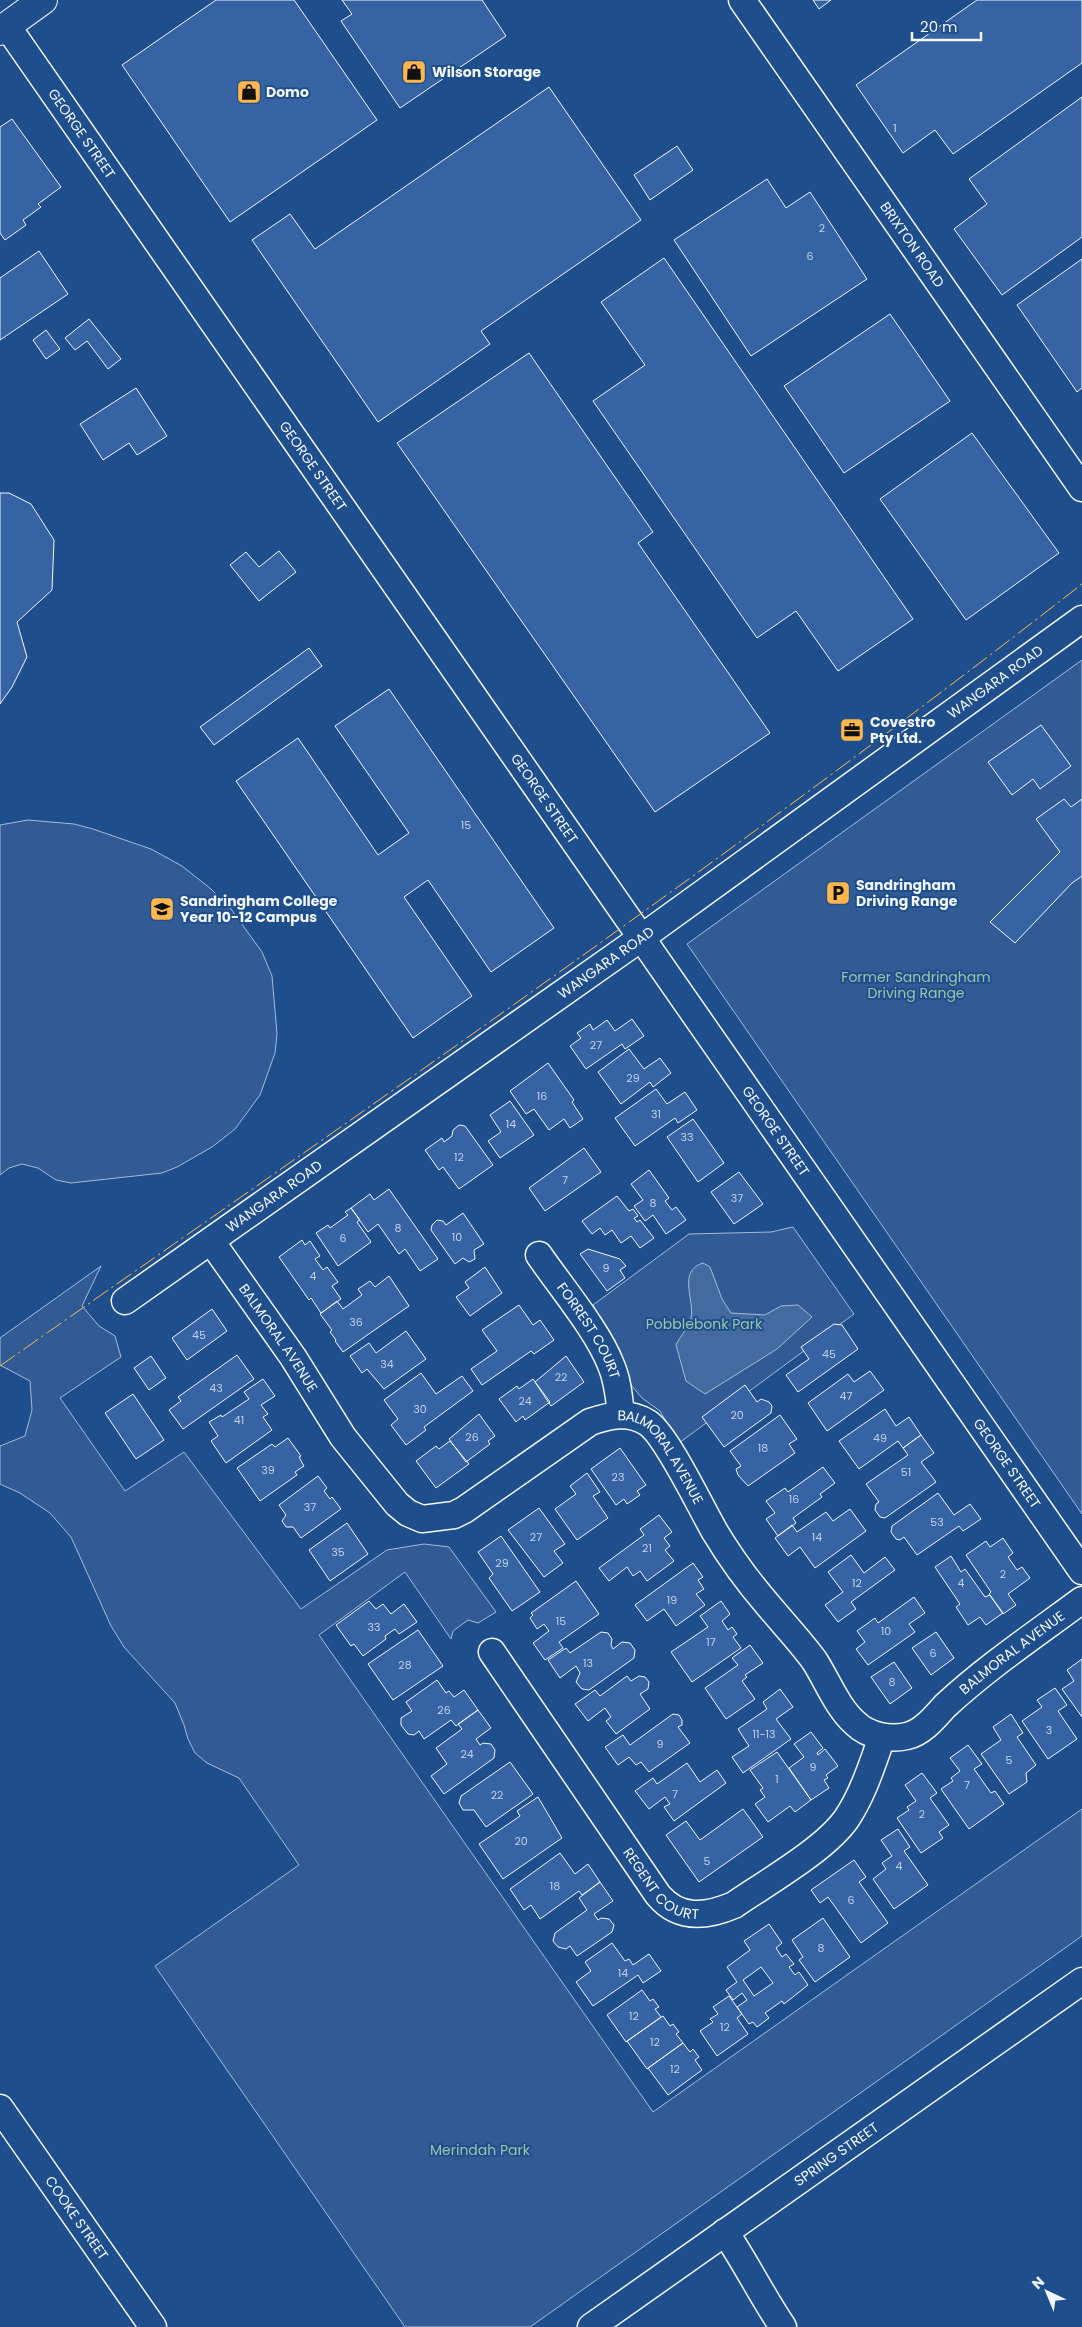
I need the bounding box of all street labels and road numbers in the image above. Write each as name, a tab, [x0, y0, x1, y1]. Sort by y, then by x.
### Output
street label: GEORGE STREET	[43, 84, 120, 183]
street label: BRIXTON ROAD	[875, 198, 949, 291]
street label: GEORGE STREET	[275, 417, 352, 515]
street label: WANGARA ROAD	[943, 640, 1047, 723]
street label: GEORGE STREET	[506, 749, 583, 848]
street label: WANGARA ROAD	[554, 922, 658, 1004]
street label: GEORGE STREET	[737, 1082, 814, 1180]
street label: WANGARA ROAD	[222, 1155, 326, 1237]
street label: FORREST COURT	[552, 1278, 625, 1381]
street label: BALMORAL AVENUE	[234, 1280, 323, 1396]
street label: BALMORAL AVENUE	[617, 1405, 708, 1508]
street label: GEORGE STREET	[969, 1414, 1046, 1513]
street label: BALMORAL AVENUE	[955, 1606, 1069, 1699]
street label: REGENT COURT	[618, 1844, 700, 1924]
street label: SPRING STREET	[790, 2117, 883, 2191]
street label: COOKE STREET	[40, 2172, 113, 2264]

